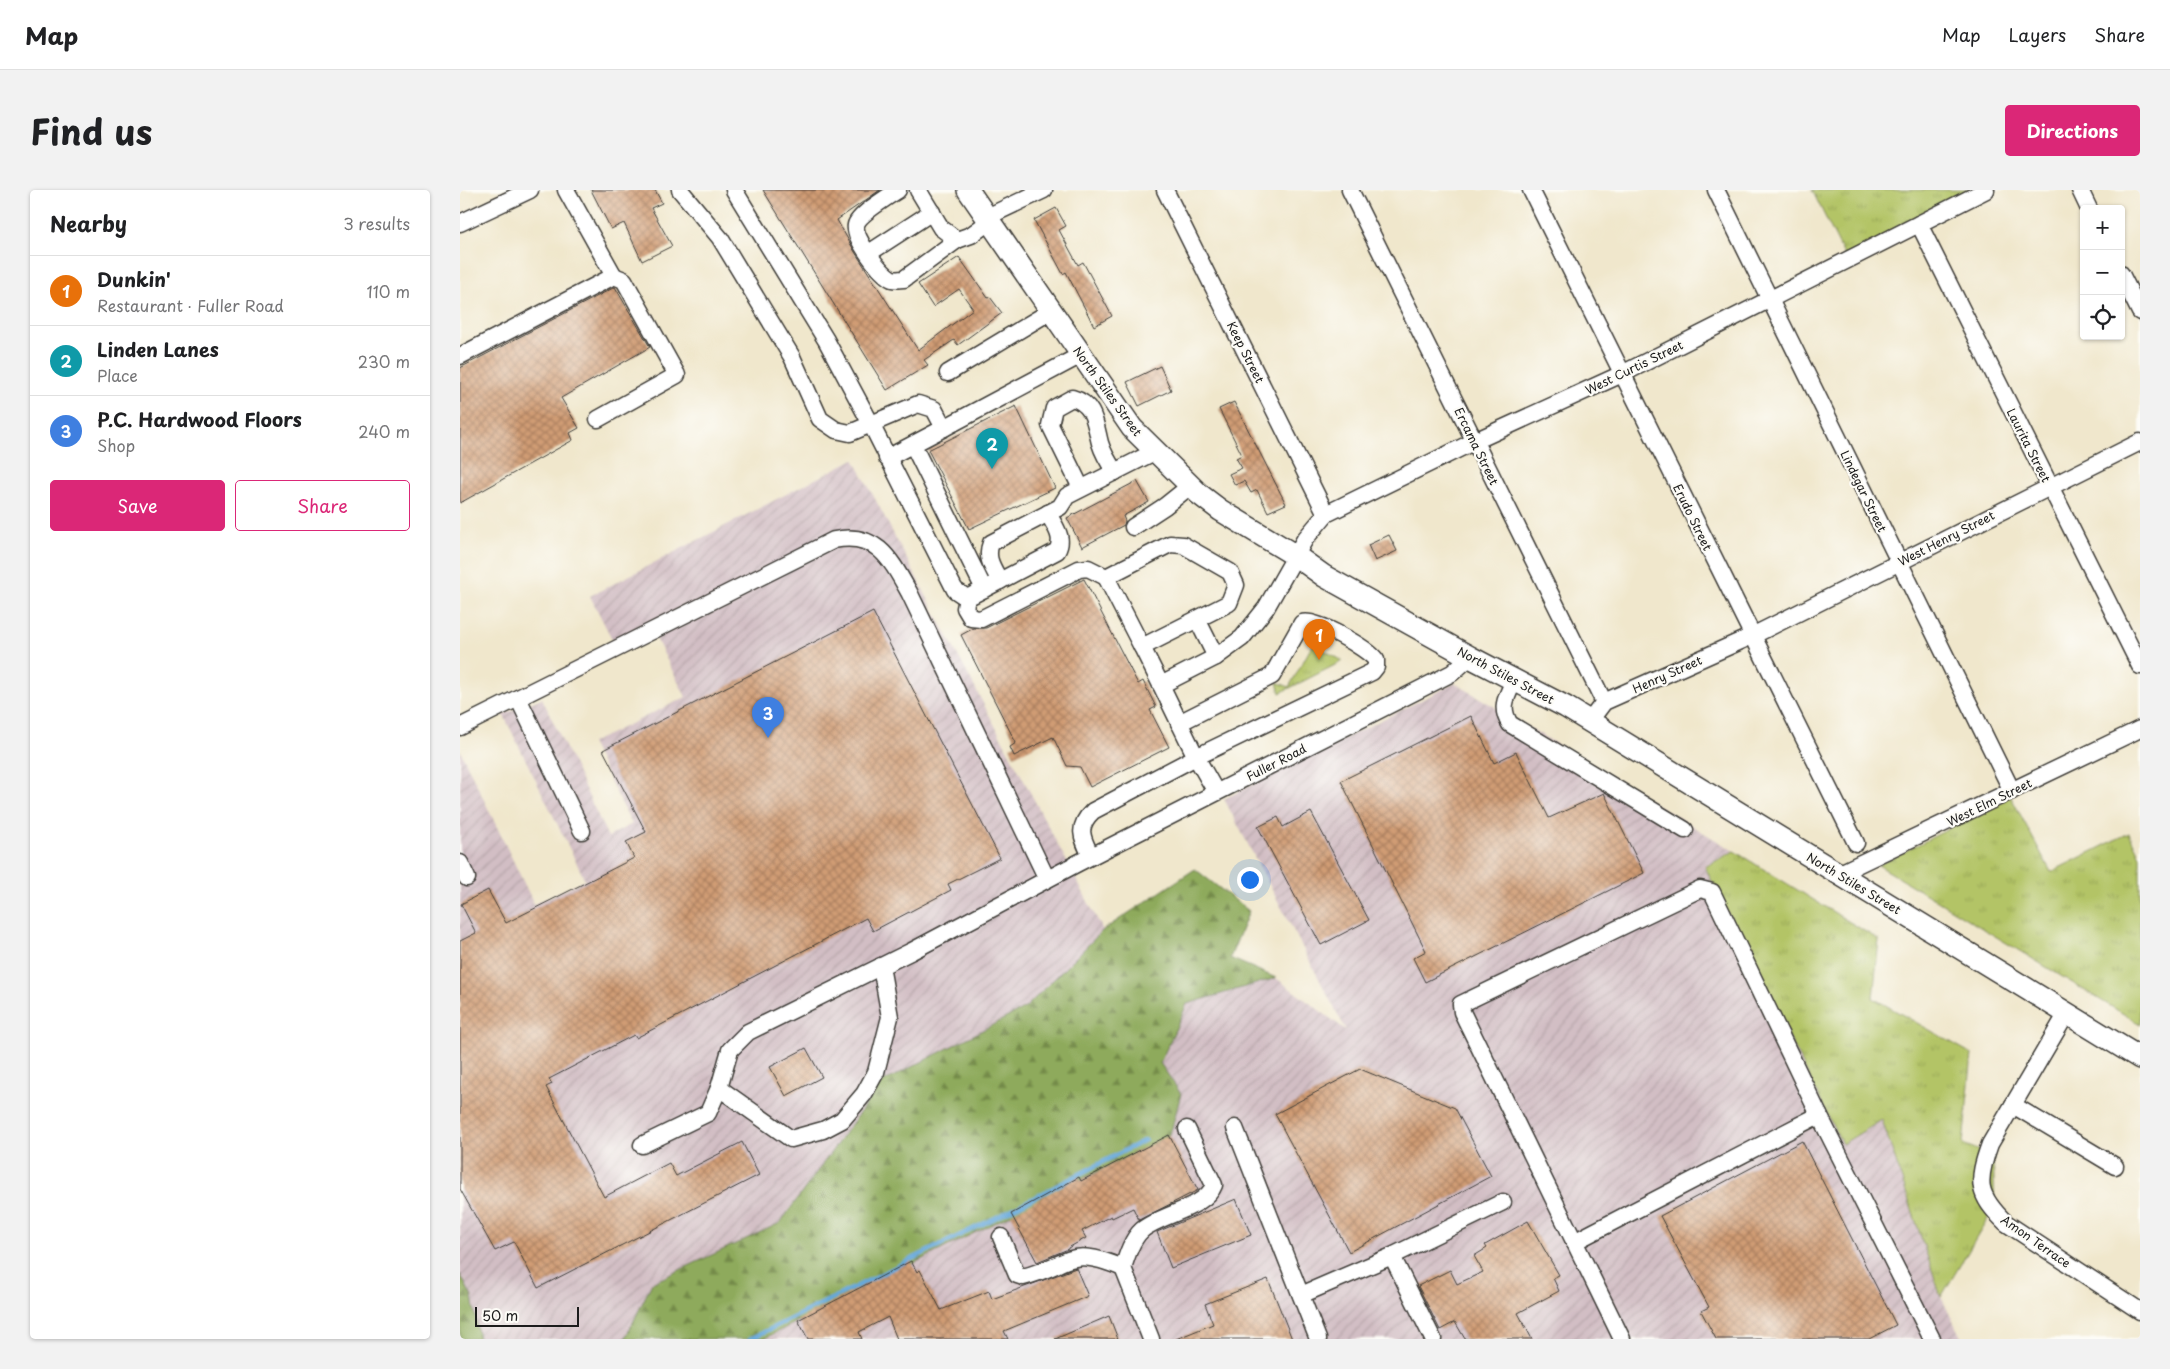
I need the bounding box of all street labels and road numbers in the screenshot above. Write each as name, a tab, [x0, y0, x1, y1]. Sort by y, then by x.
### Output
street label: Keep Street	[1223, 318, 1269, 386]
street label: West Curtis Street	[1582, 335, 1686, 399]
street label: North Stiles Street	[1069, 342, 1147, 440]
street label: Ercama Street	[1450, 404, 1504, 488]
street label: Laurita Street	[2003, 405, 2055, 485]
street label: Lindegar Street	[1836, 447, 1892, 535]
street label: Erudo Street	[1669, 481, 1717, 553]
street label: West Henry Street	[1895, 506, 1997, 570]
street label: North Stiles Street	[1454, 642, 1558, 708]
street label: Henry Street	[1629, 651, 1705, 697]
street label: Fuller Road	[1243, 739, 1309, 785]
street label: West Elm Street	[1943, 774, 2035, 830]
street label: North Stiles Street	[1803, 848, 1905, 918]
street label: Amon Terrace	[1997, 1210, 2075, 1272]

